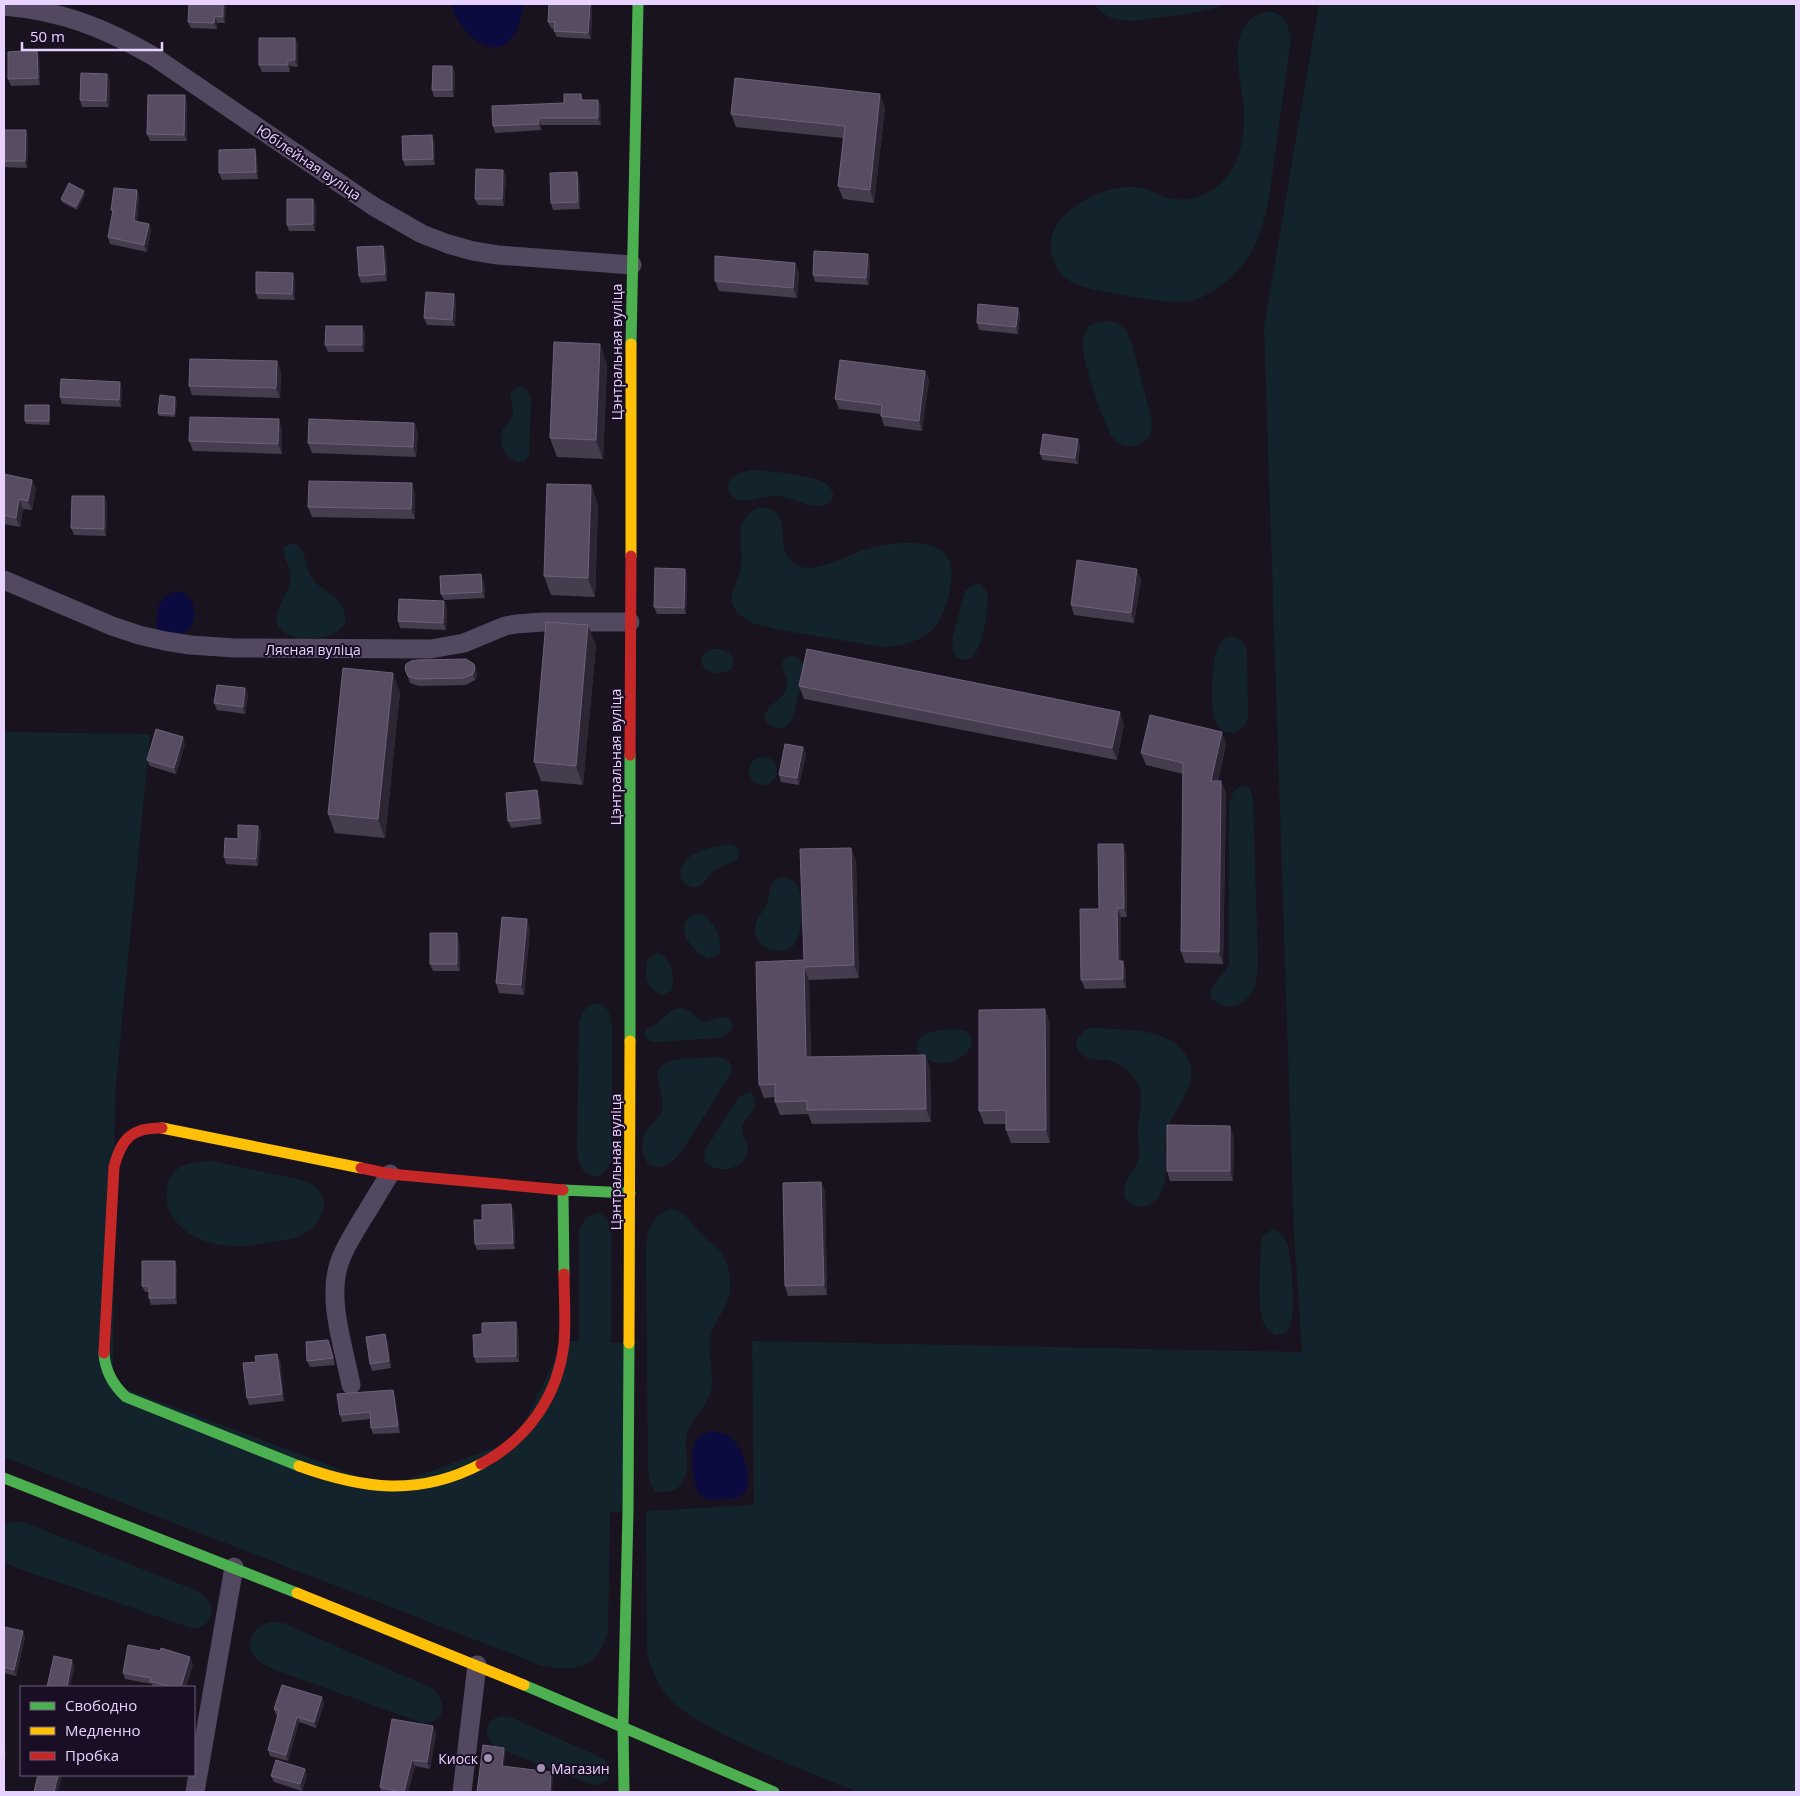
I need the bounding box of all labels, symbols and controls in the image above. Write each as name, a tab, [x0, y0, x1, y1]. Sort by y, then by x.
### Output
scale bar	[22, 20, 162, 52]
text: 50 m	[30, 26, 65, 46]
street label: Юбілейная вуліца	[253, 120, 365, 204]
street label: Цэнтральная вуліца	[607, 284, 626, 420]
street label: Лясная вуліца	[265, 640, 361, 659]
street label: Цэнтральная вуліца	[606, 689, 625, 825]
street label: Цэнтральная вуліца	[606, 1094, 625, 1230]
legend	[20, 1686, 195, 1776]
text: Свободно	[65, 1695, 137, 1715]
text: Медленно	[65, 1720, 141, 1740]
text: Пробка	[65, 1745, 119, 1765]
place label: Киоск	[438, 1749, 479, 1768]
marker: Киоск	[482, 1752, 494, 1764]
place label: Магазин	[551, 1759, 610, 1778]
marker: Магазин	[535, 1762, 547, 1774]

